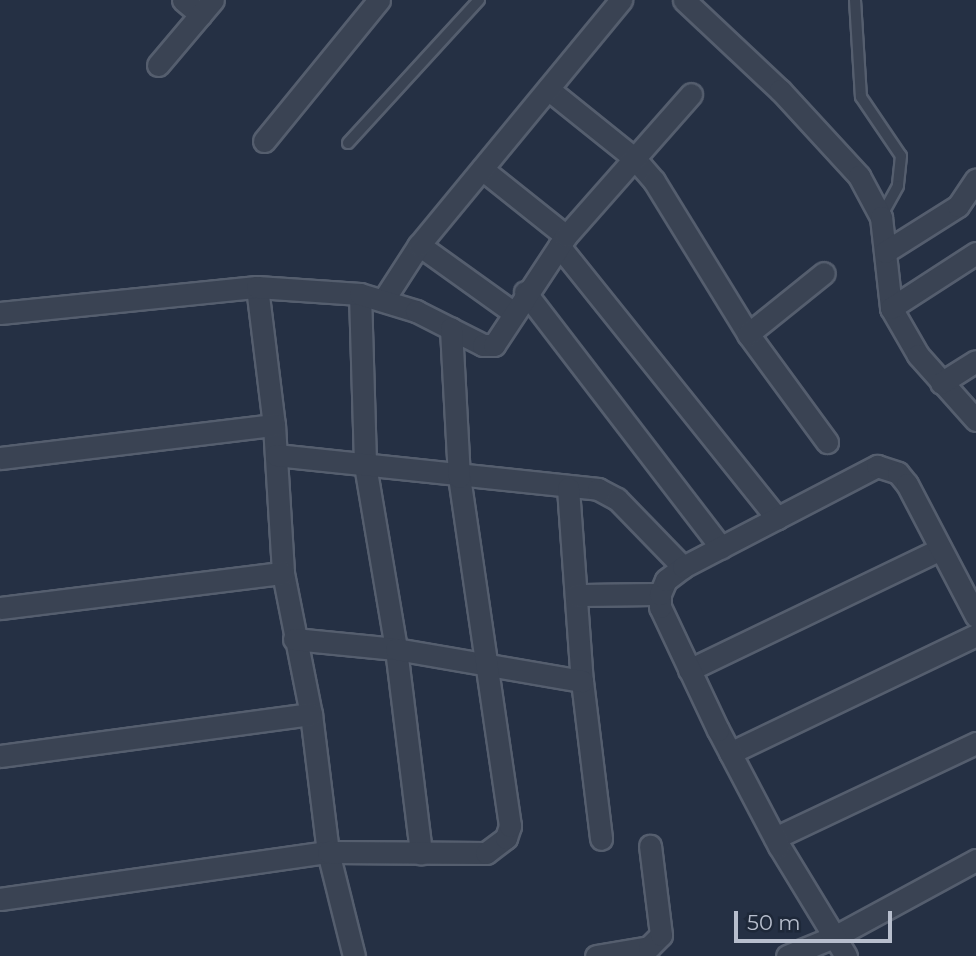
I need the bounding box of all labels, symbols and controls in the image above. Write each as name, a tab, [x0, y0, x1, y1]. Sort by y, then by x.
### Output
scale bar	[738, 897, 895, 941]
text: 50 m	[747, 910, 801, 935]

